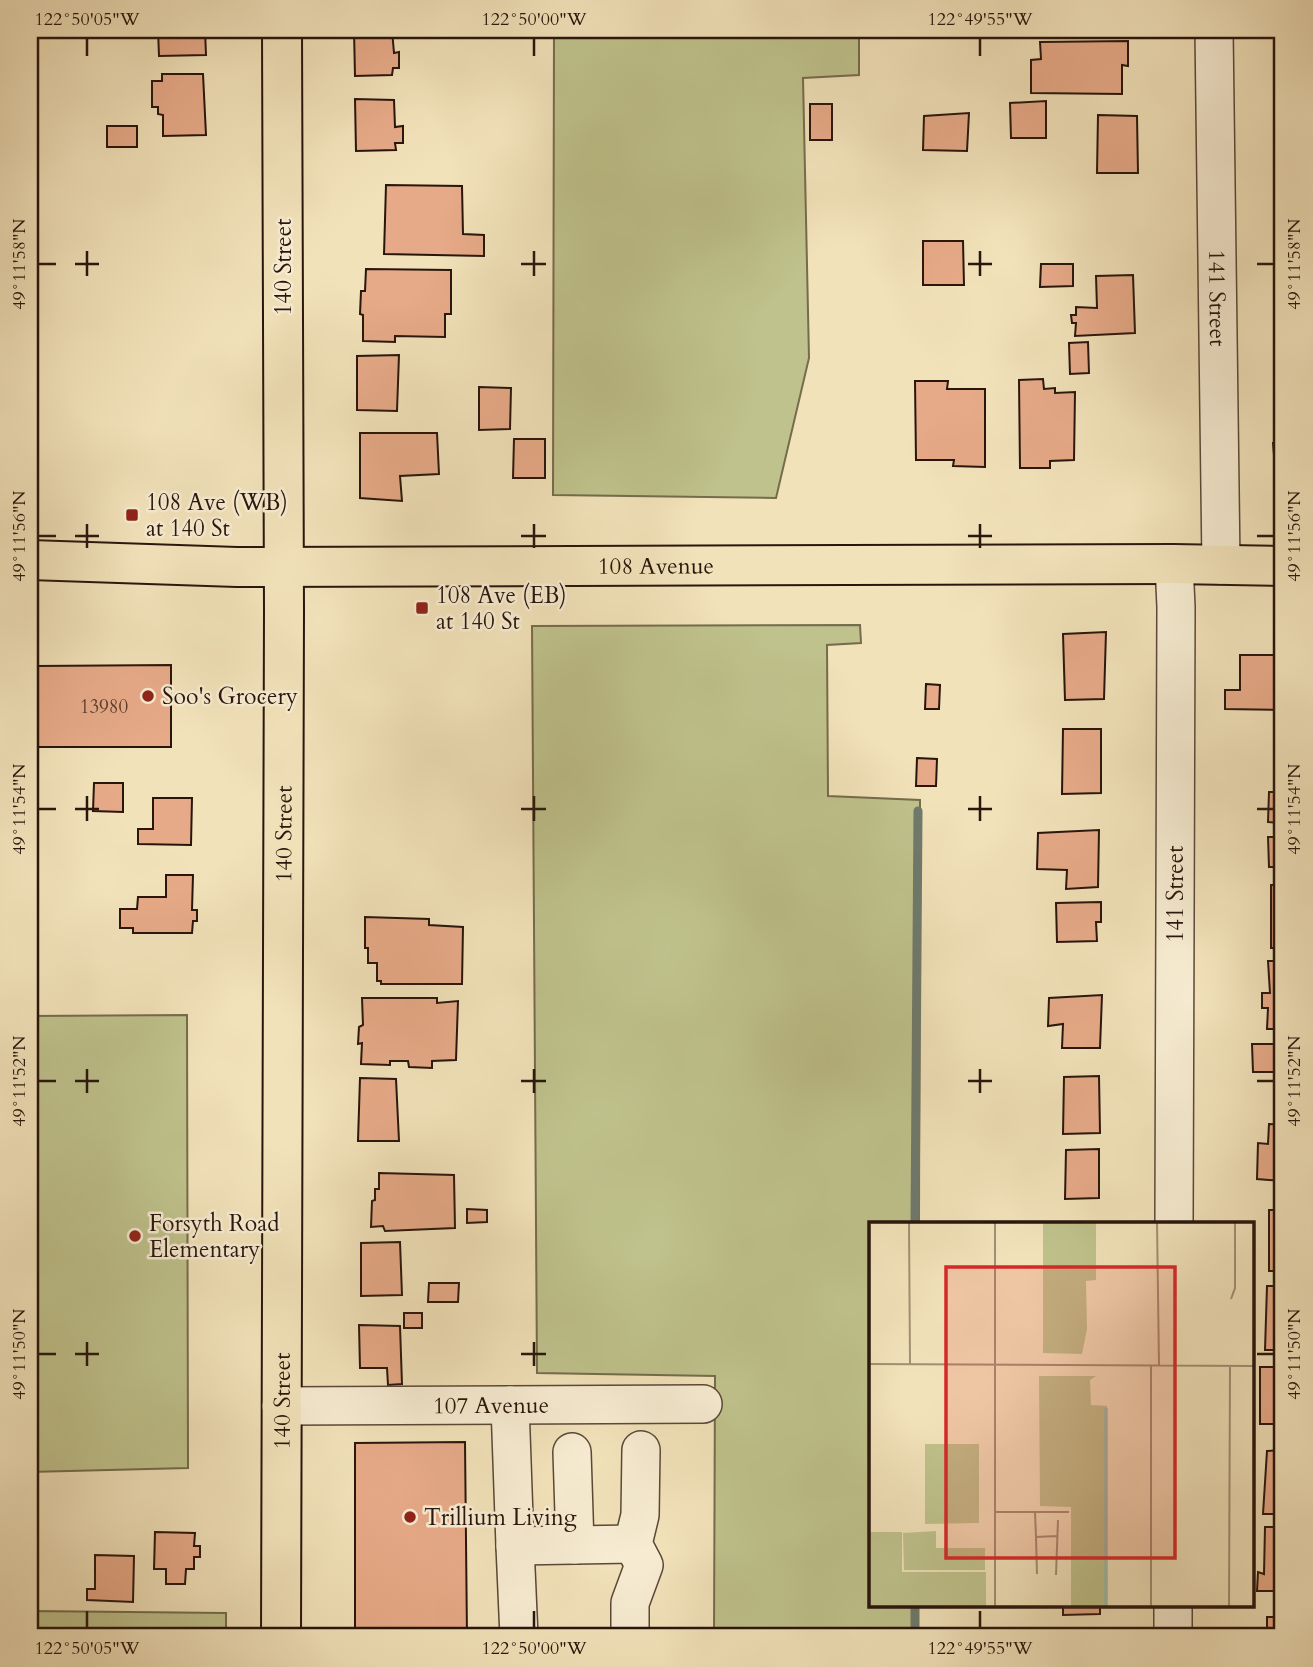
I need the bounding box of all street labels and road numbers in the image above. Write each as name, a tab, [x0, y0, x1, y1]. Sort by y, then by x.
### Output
street label: 140 Street	[268, 219, 299, 315]
street label: 141 Street	[1201, 249, 1233, 347]
street label: 108 Avenue	[598, 550, 714, 582]
street label: 140 Street	[268, 785, 299, 883]
street label: 141 Street	[1160, 846, 1191, 942]
street label: 140 Street	[267, 1352, 298, 1450]
street label: 107 Avenue	[433, 1390, 549, 1421]

